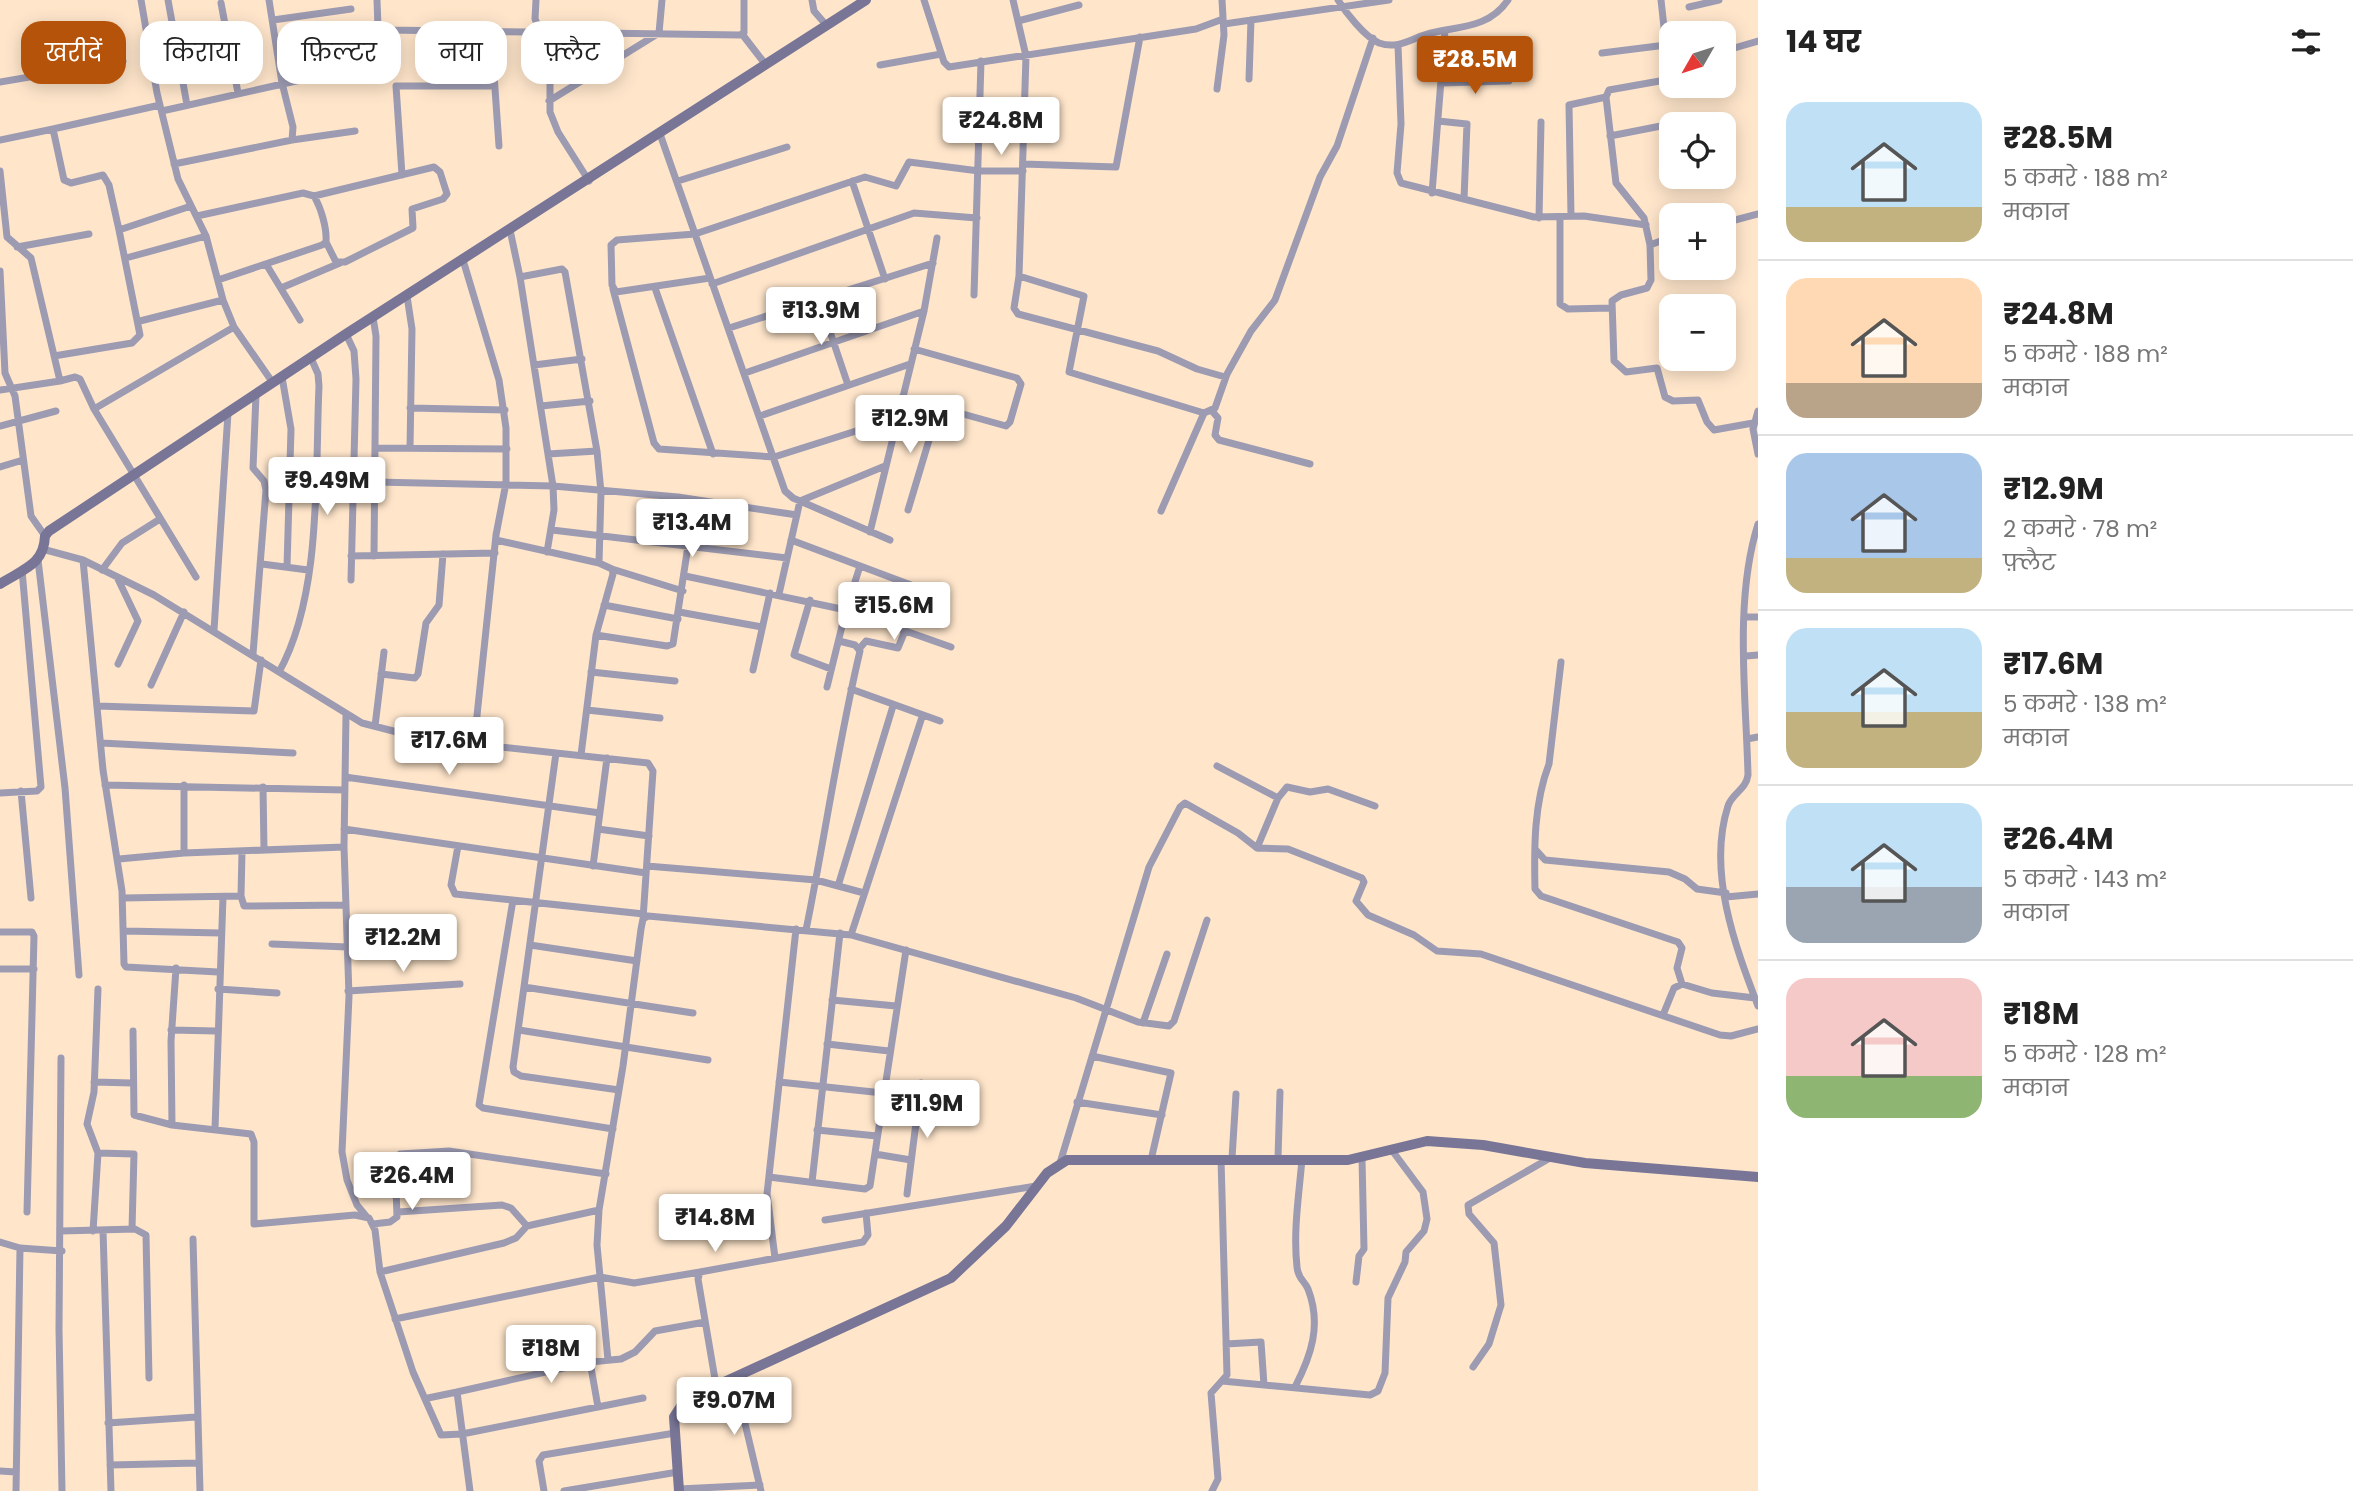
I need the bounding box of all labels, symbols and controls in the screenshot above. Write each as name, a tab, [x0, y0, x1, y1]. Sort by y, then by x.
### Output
text: 14 घर	[1786, 20, 1861, 63]
chip: खरीदें	[21, 21, 126, 84]
chip: किराया	[140, 21, 263, 84]
chip: फ़िल्टर	[277, 21, 401, 84]
chip: नया	[415, 21, 507, 84]
chip: फ़्लैट	[521, 21, 624, 84]
north arrow	[1659, 21, 1736, 98]
map controls	[1659, 21, 1736, 371]
icon: filters	[2287, 23, 2325, 61]
pin: ₹28.5M	[1418, 36, 1532, 96]
text: ₹28.5M	[1433, 43, 1517, 75]
pin: ₹24.8M	[944, 97, 1058, 157]
text: ₹24.8M	[959, 104, 1043, 136]
button: locate	[1659, 112, 1736, 189]
text: ₹28.5M	[2003, 116, 2113, 159]
icon: home	[1842, 130, 1926, 214]
text: 5 कमरे · 188 m²	[2003, 162, 2168, 194]
text: मकान	[2003, 196, 2069, 228]
button: +	[1659, 203, 1736, 280]
pin: ₹13.9M	[764, 288, 878, 347]
text: ₹24.8M	[2003, 292, 2114, 335]
text: ₹13.9M	[782, 294, 860, 326]
button: −	[1659, 294, 1736, 371]
icon: home	[1842, 306, 1926, 390]
text: 5 कमरे · 188 m²	[2003, 338, 2168, 370]
text: मकान	[2003, 372, 2069, 404]
pin: ₹12.9M	[853, 396, 967, 455]
text: ₹12.9M	[871, 402, 949, 434]
pin: ₹9.49M	[270, 458, 384, 517]
text: ₹9.49M	[284, 464, 370, 496]
text: ₹12.9M	[2003, 467, 2104, 510]
icon: home	[1842, 481, 1926, 565]
pin: ₹13.4M	[635, 500, 749, 559]
text: ₹13.4M	[652, 506, 732, 538]
text: 2 कमरे · 78 m²	[2003, 513, 2157, 545]
text: फ़्लैट	[2003, 547, 2056, 579]
pin: ₹15.6M	[837, 582, 951, 642]
text: ₹15.6M	[854, 589, 934, 621]
text: ₹17.6M	[2003, 642, 2103, 685]
icon: home	[1842, 656, 1926, 740]
text: 5 कमरे · 138 m²	[2003, 688, 2167, 720]
pin: ₹17.6M	[392, 718, 506, 777]
text: मकान	[2003, 722, 2069, 754]
text: ₹17.6M	[411, 724, 487, 756]
text: ₹26.4M	[2003, 817, 2114, 860]
icon: home	[1842, 831, 1926, 915]
text: 5 कमरे · 143 m²	[2003, 863, 2167, 895]
text: मकान	[2003, 897, 2069, 929]
pin: ₹12.2M	[346, 914, 460, 974]
text: ₹12.2M	[365, 921, 441, 953]
text: ₹18M	[2003, 992, 2079, 1035]
icon: home	[1842, 1006, 1926, 1090]
text: 5 कमरे · 128 m²	[2003, 1038, 2167, 1070]
text: मकान	[2003, 1072, 2069, 1104]
pin: ₹11.9M	[870, 1080, 984, 1140]
text: ₹11.9M	[891, 1087, 963, 1119]
pin: ₹26.4M	[355, 1152, 469, 1212]
text: ₹26.4M	[370, 1159, 454, 1191]
pin: ₹14.8M	[658, 1194, 772, 1254]
text: ₹14.8M	[675, 1201, 755, 1233]
pin: ₹18M	[510, 1326, 592, 1385]
text: ₹18M	[522, 1332, 580, 1364]
pin: ₹9.07M	[677, 1378, 791, 1437]
text: ₹9.07M	[693, 1384, 775, 1416]

